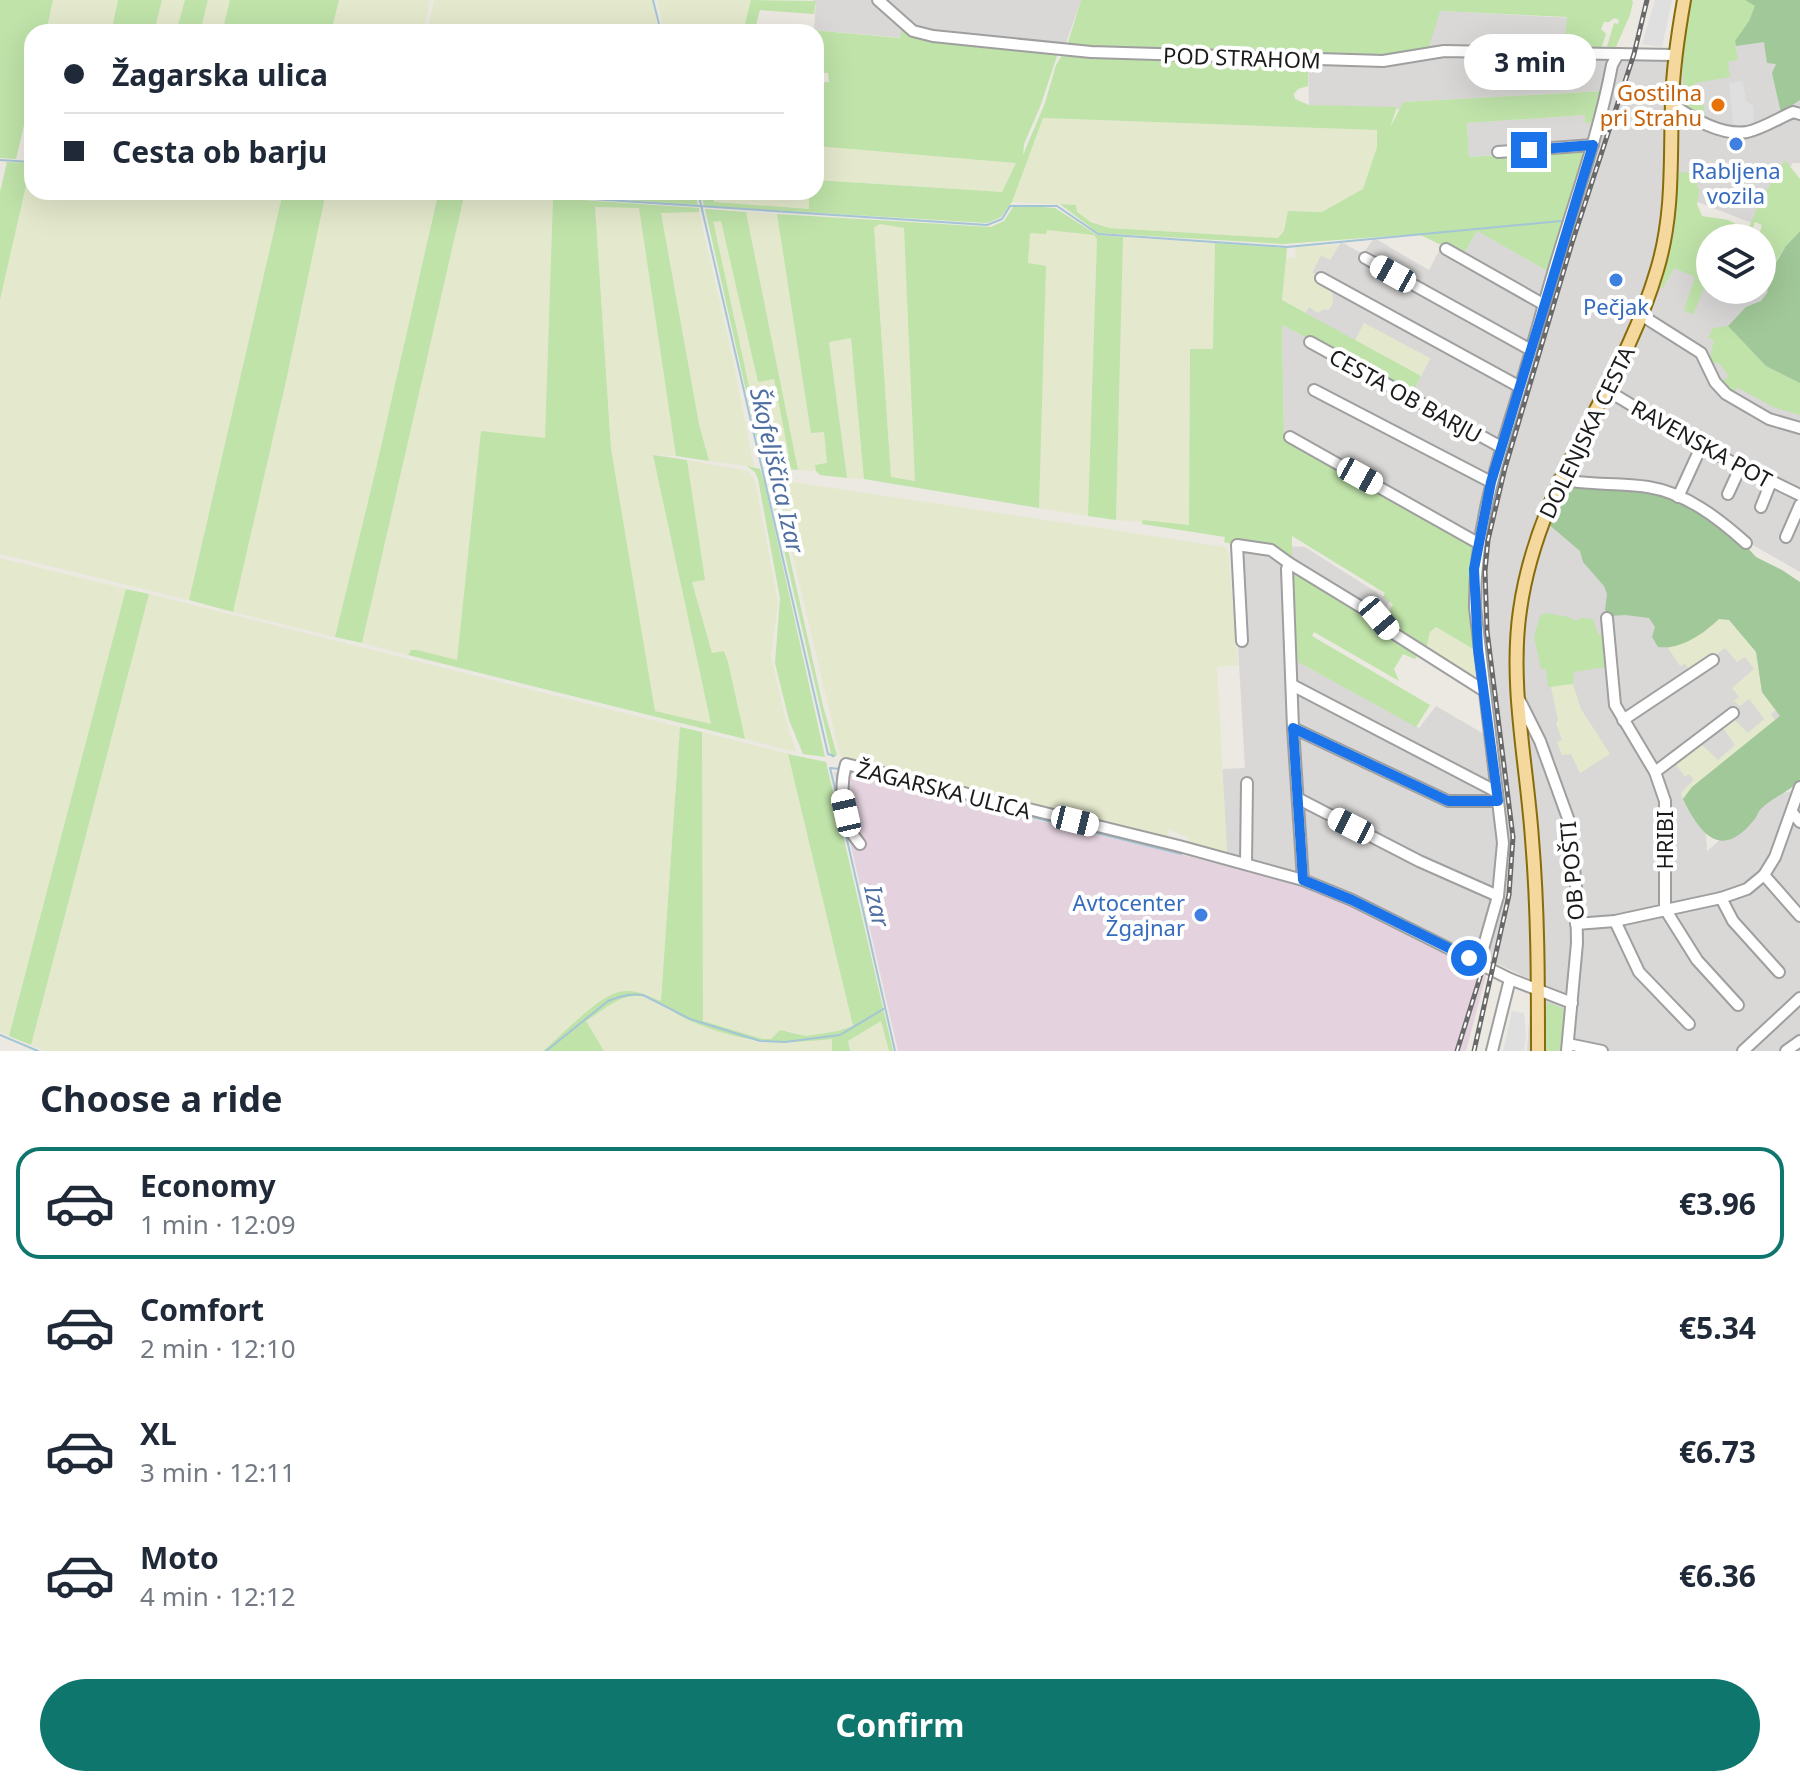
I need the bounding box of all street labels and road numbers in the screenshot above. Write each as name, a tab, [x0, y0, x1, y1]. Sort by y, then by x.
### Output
street label: POD STRAHOM	[1163, 39, 1321, 75]
street label: DOLENJSKA CESTA	[1531, 340, 1641, 523]
street label: CESTA OB BARJU	[1324, 341, 1488, 449]
street label: RAVENSKA POT	[1626, 392, 1778, 494]
street label: ŽAGARSKA ULICA	[854, 753, 1035, 825]
street label: HRIBI	[1649, 810, 1679, 870]
street label: OB POŠTI	[1552, 820, 1590, 922]

